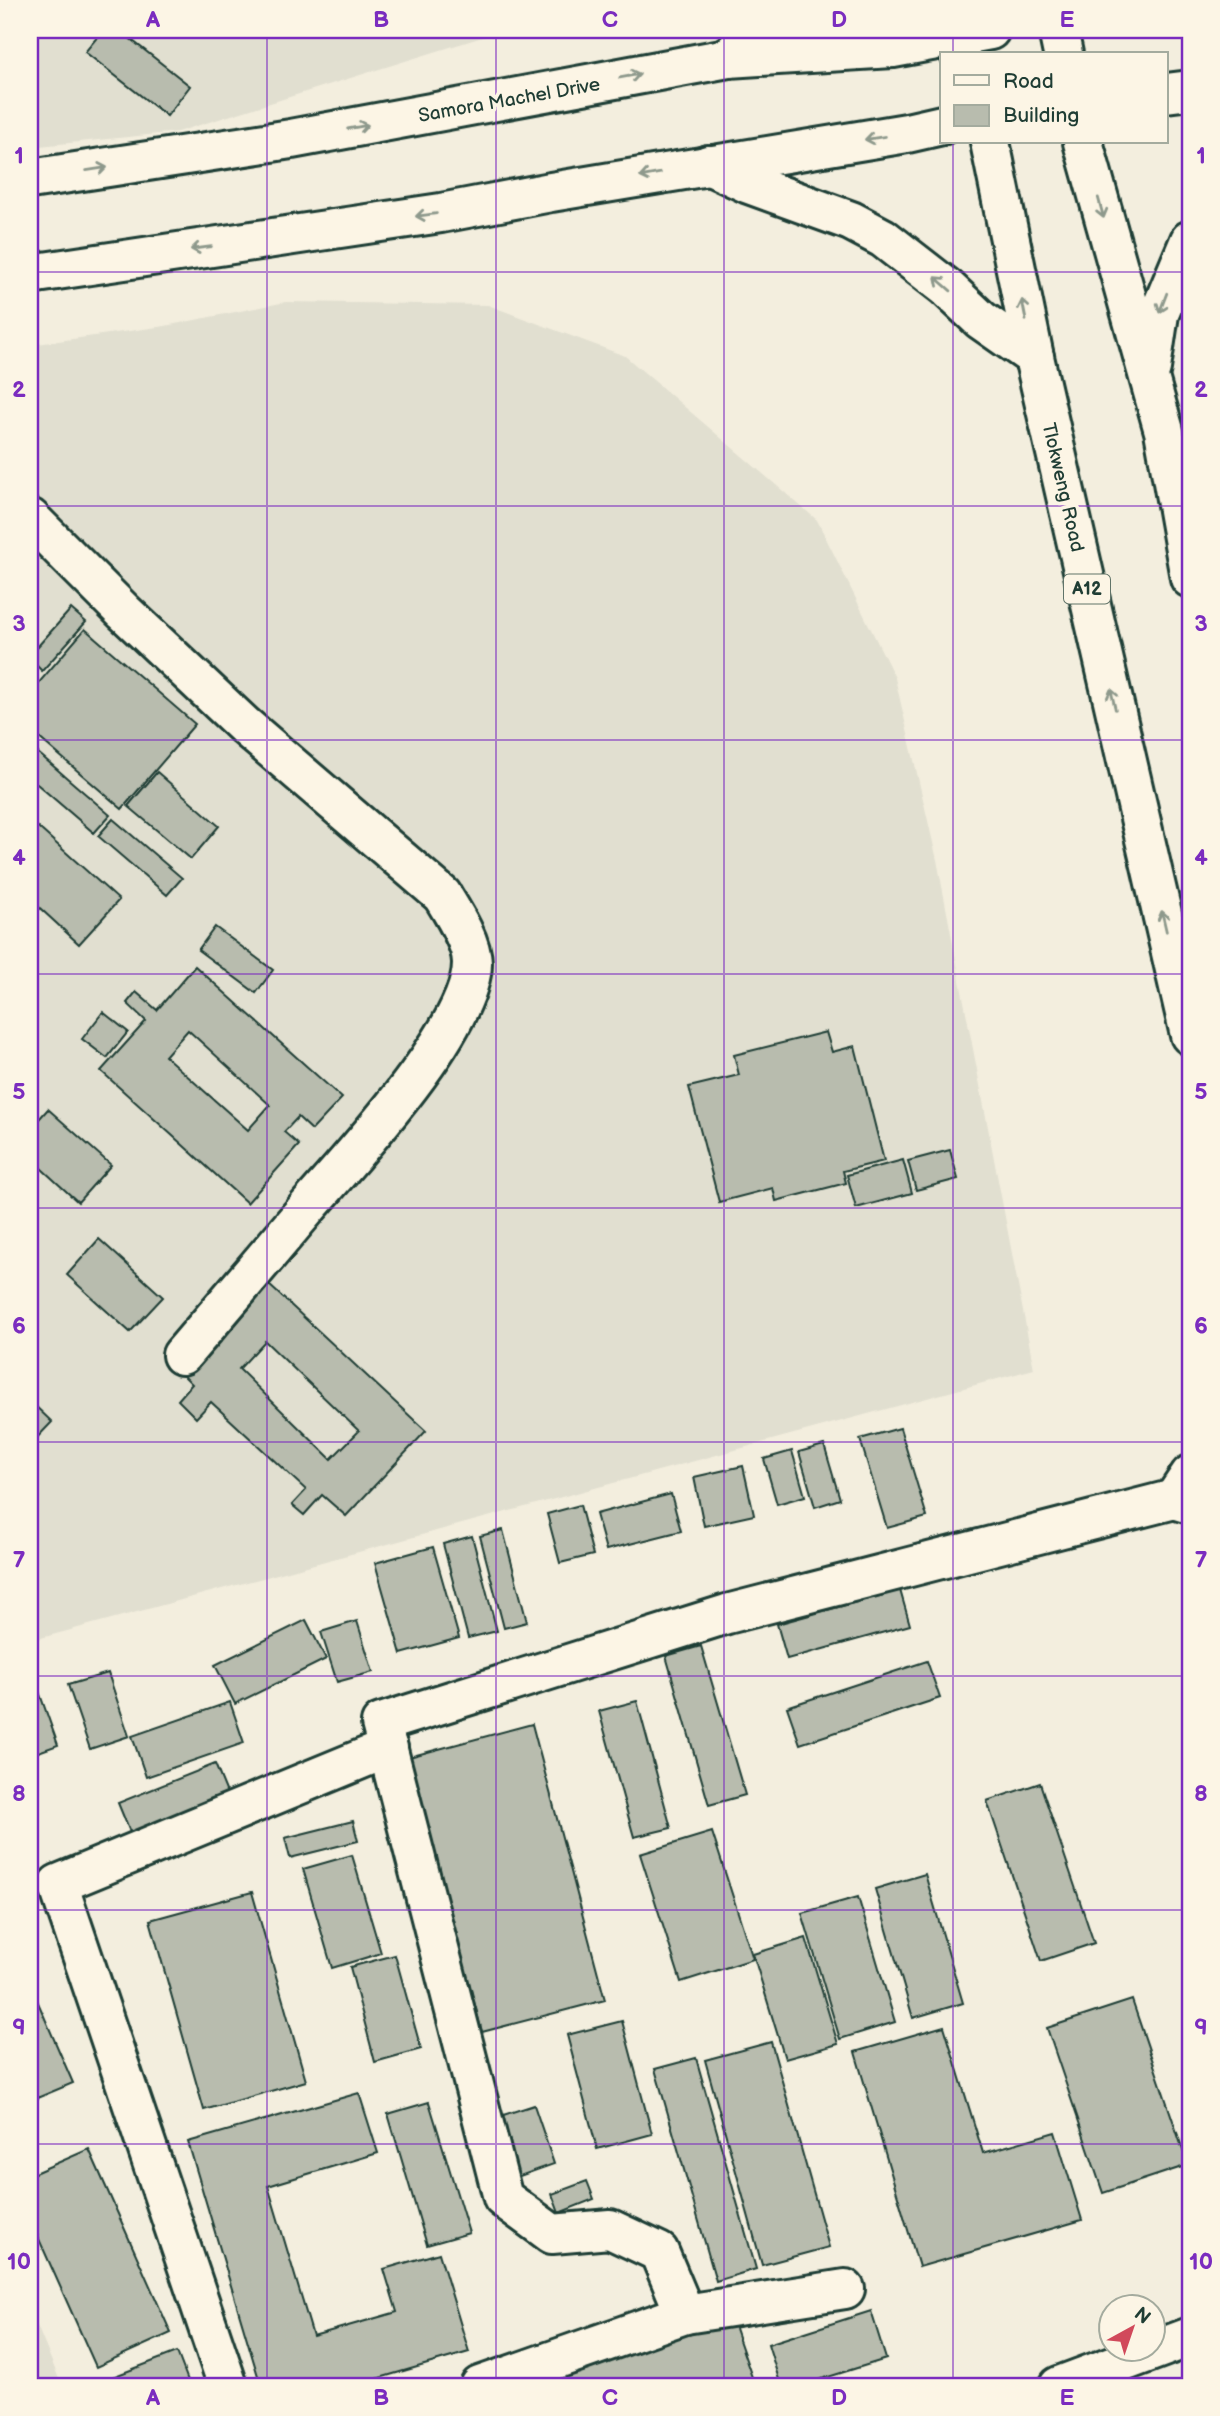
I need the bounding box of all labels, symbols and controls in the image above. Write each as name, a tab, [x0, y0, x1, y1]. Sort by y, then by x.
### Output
text: A	[145, 6, 161, 34]
text: B	[373, 6, 389, 34]
text: C	[602, 6, 618, 34]
text: D	[831, 6, 847, 34]
text: E	[1060, 6, 1075, 34]
legend	[940, 52, 1168, 144]
one-way arrow	[618, 69, 641, 83]
text: Road	[1003, 69, 1054, 94]
street label: Samora Machel Drive	[417, 73, 602, 128]
text: Building	[1003, 103, 1079, 128]
one-way arrow	[346, 119, 369, 133]
one-way arrow	[864, 132, 887, 145]
text: 1	[14, 142, 24, 170]
text: 1	[1196, 142, 1206, 170]
one-way arrow	[85, 162, 108, 175]
one-way arrow	[639, 169, 662, 182]
one-way arrow	[1095, 196, 1108, 218]
one-way arrow	[416, 209, 438, 222]
one-way arrow	[190, 242, 213, 255]
one-way arrow	[934, 276, 952, 292]
one-way arrow	[1156, 291, 1168, 313]
one-way arrow	[1017, 299, 1031, 322]
text: 2	[12, 376, 26, 404]
text: 2	[1194, 376, 1208, 404]
street label: Tlokweng Road	[1037, 421, 1089, 554]
road number: A12	[1064, 574, 1110, 604]
text: 3	[12, 610, 26, 638]
text: 3	[1194, 610, 1208, 638]
one-way arrow	[1105, 688, 1119, 711]
text: 4	[12, 844, 26, 872]
text: 4	[1194, 844, 1208, 872]
one-way arrow	[1157, 910, 1170, 933]
text: 5	[12, 1078, 26, 1106]
text: 5	[1194, 1078, 1208, 1106]
text: 6	[12, 1312, 26, 1340]
text: 6	[1194, 1312, 1208, 1340]
text: 7	[13, 1546, 26, 1574]
text: 7	[1195, 1546, 1208, 1574]
text: 8	[12, 1780, 26, 1808]
text: 8	[1194, 1780, 1208, 1808]
text: 9	[12, 2014, 26, 2042]
text: 9	[1194, 2014, 1208, 2042]
text: 10	[7, 2248, 31, 2276]
text: 10	[1189, 2248, 1213, 2276]
north arrow	[1098, 2294, 1168, 2364]
text: N	[1129, 2303, 1155, 2330]
text: A	[145, 2384, 161, 2412]
text: B	[373, 2384, 389, 2412]
text: C	[602, 2384, 618, 2412]
text: D	[831, 2384, 847, 2412]
text: E	[1060, 2384, 1075, 2412]

